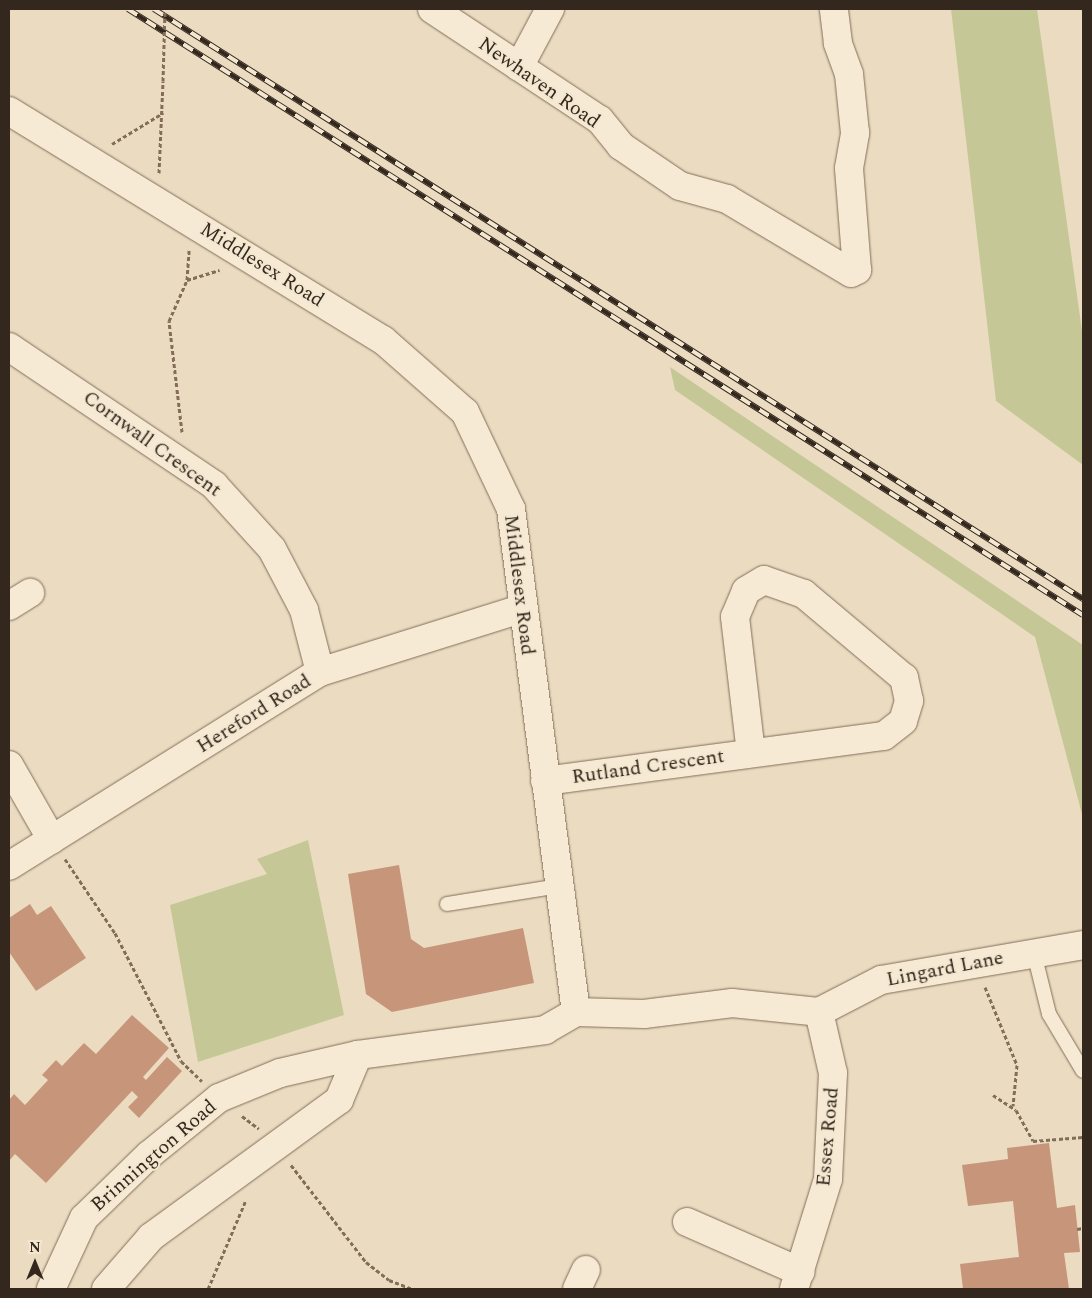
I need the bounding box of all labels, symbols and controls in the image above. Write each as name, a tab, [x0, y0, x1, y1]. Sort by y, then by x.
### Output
street label: Newhaven Road	[474, 32, 604, 134]
street label: Middlesex Road	[196, 217, 328, 313]
street label: Cornwall Crescent	[78, 386, 226, 502]
street label: Middlesex Road	[498, 513, 540, 657]
street label: Hereford Road	[192, 669, 316, 759]
street label: Rutland Crescent	[570, 744, 726, 790]
street label: Lingard Lane	[884, 946, 1006, 992]
street label: Essex Road	[812, 1086, 844, 1188]
street label: Brinnington Road	[86, 1095, 222, 1217]
text: N	[29, 1237, 41, 1258]
north arrow	[10, 1238, 60, 1288]

